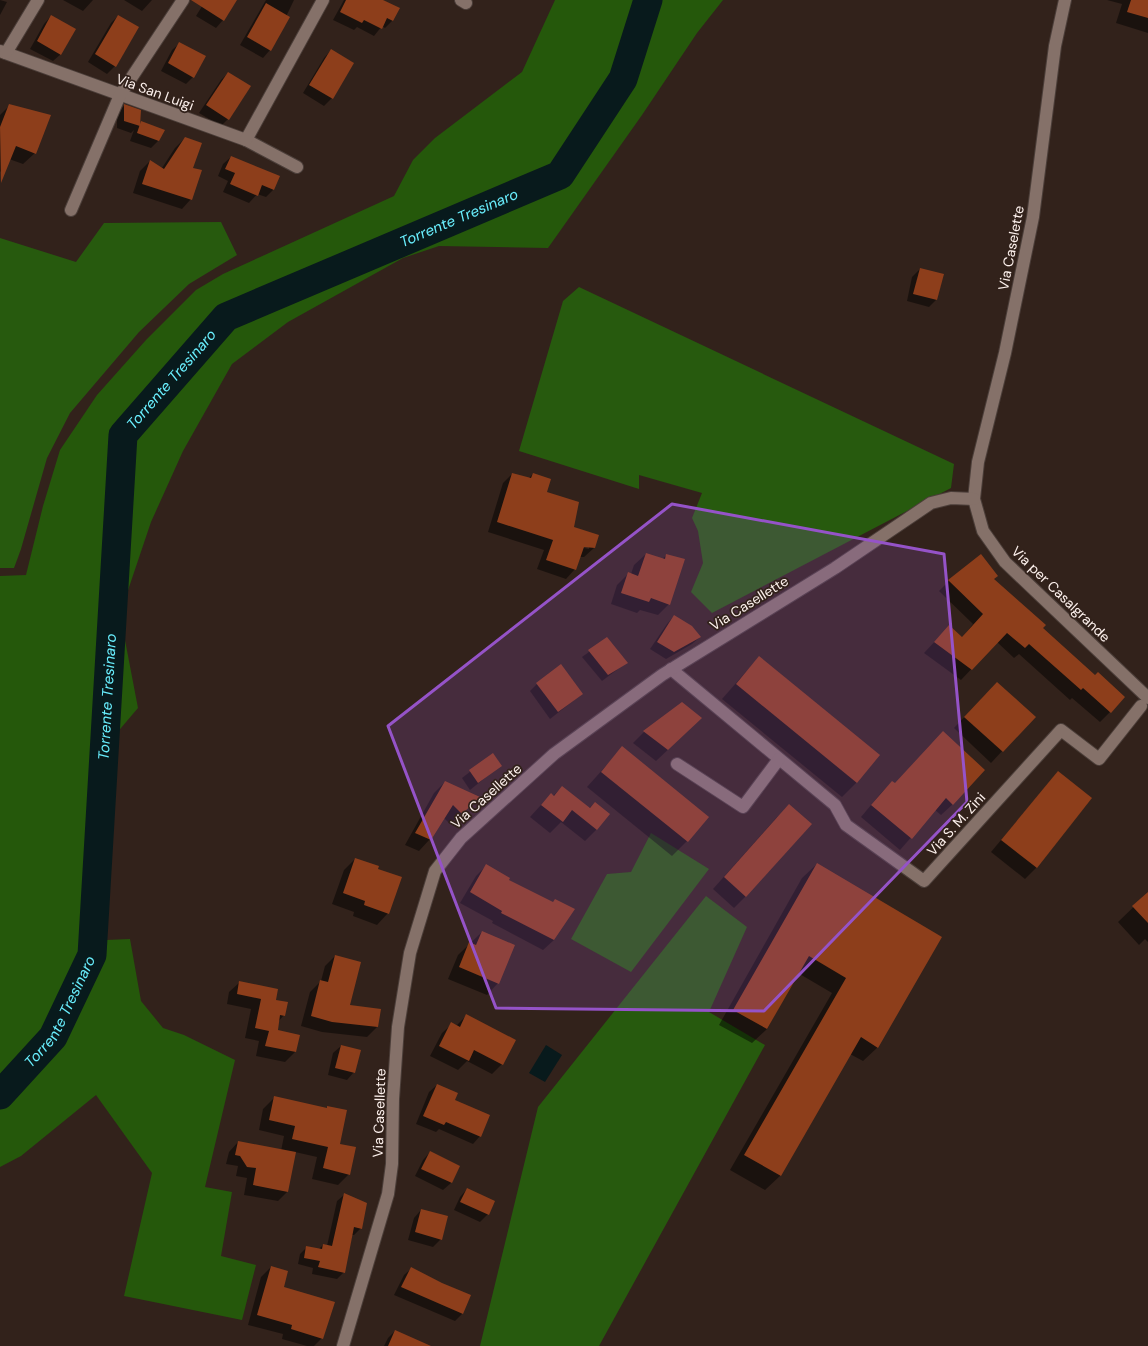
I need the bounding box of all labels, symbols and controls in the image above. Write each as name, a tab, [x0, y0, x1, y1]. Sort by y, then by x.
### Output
street label: Via San Luigi	[114, 70, 196, 114]
water label: Torrente Tresinaro	[397, 184, 521, 252]
street label: Via Caselette	[994, 204, 1028, 292]
water label: Torrente Tresinaro	[122, 325, 221, 434]
street label: Via per Casalgrande	[1008, 542, 1114, 646]
street label: Via Casellette	[706, 572, 792, 634]
water label: Torrente Tresinaro	[94, 633, 121, 761]
street label: Via Casellette	[447, 759, 525, 833]
street label: Via S. M. Zini	[923, 789, 989, 859]
water label: Torrente Tresinaro	[20, 952, 100, 1072]
street label: Via Casellette	[368, 1068, 390, 1158]

